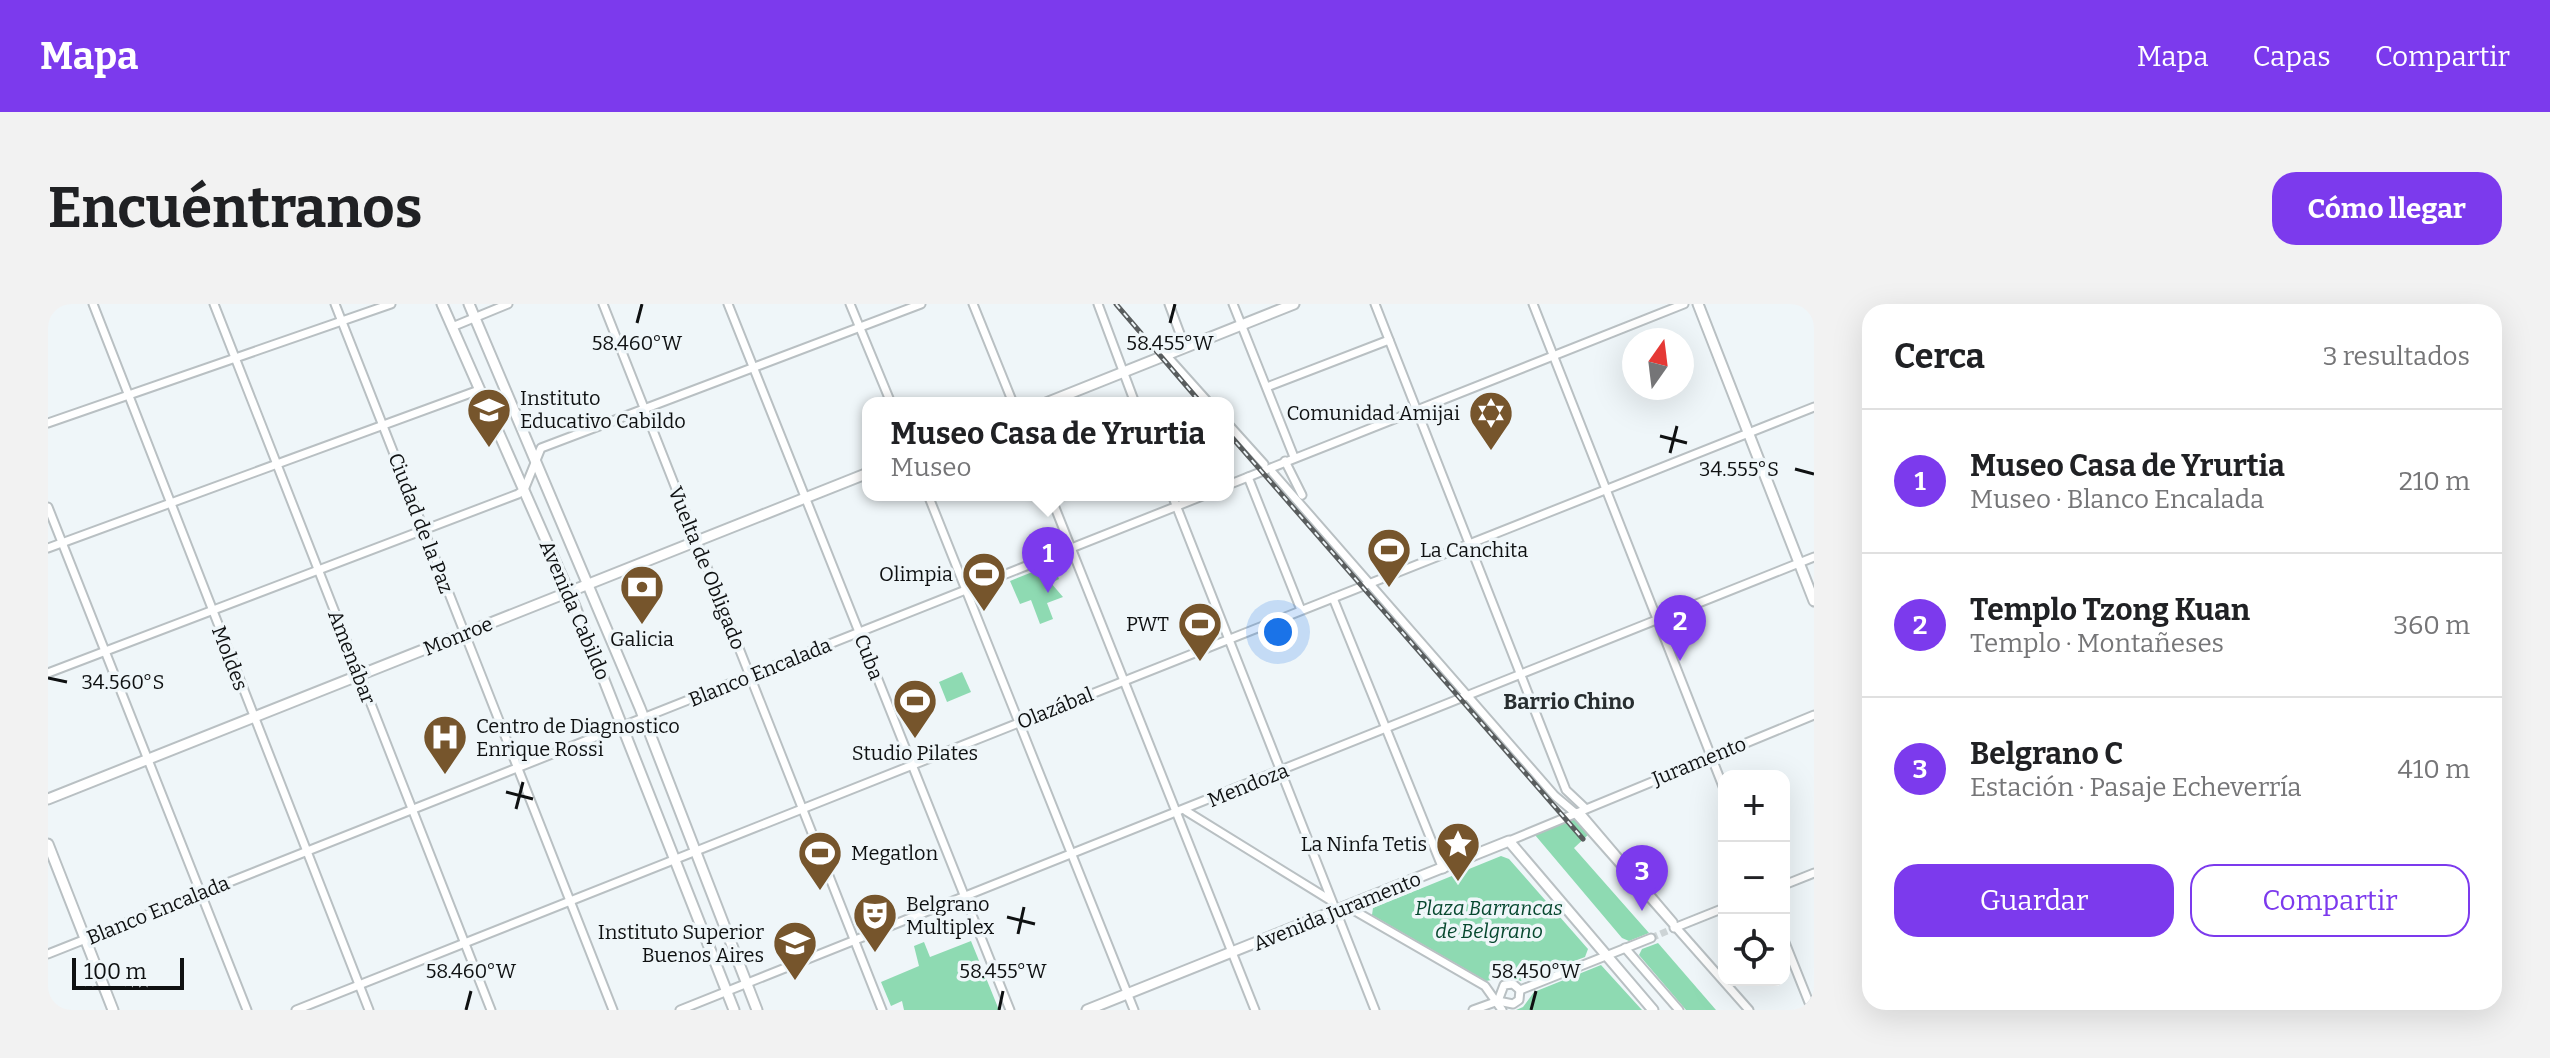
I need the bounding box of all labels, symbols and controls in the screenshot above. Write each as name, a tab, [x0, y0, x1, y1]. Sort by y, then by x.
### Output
text: Mapa	[40, 33, 138, 79]
text: Mapa	[2137, 40, 2208, 73]
text: Capas	[2252, 40, 2331, 73]
text: Compartir	[2375, 40, 2510, 73]
button: Cómo llegar	[2272, 172, 2502, 245]
text: Encuéntranos	[48, 175, 422, 242]
north arrow	[1622, 328, 1694, 400]
text: 58.460°W	[592, 331, 683, 355]
text: 58.455°W	[1126, 331, 1214, 355]
text: Cerca	[1894, 336, 1985, 377]
text: 3 resultados	[2323, 341, 2470, 372]
school or university icon: Instituto Educativo Cabildo	[465, 386, 513, 449]
place label: Instituto Educativo Cabildo	[520, 386, 686, 433]
synagogue icon: Comunidad Amijai	[1467, 389, 1515, 452]
popup	[862, 397, 1234, 501]
place label: Comunidad Amijai	[1286, 401, 1460, 426]
text: Museo Casa de Yrurtia	[891, 416, 1205, 452]
text: Museo Casa de Yrurtia	[1970, 448, 2285, 484]
street label: Ciudad de la Paz	[383, 449, 459, 597]
text: Museo	[891, 452, 971, 483]
text: 34.555°S	[1699, 457, 1779, 481]
text: 1	[1914, 466, 1926, 497]
text: 210 m	[2399, 466, 2470, 497]
street label: Vuelta de Obligado	[663, 483, 751, 653]
text: Museo · Blanco Encalada	[1970, 484, 2264, 515]
sports icon: La Canchita	[1365, 526, 1413, 589]
pin: 1	[1022, 527, 1074, 593]
street label: Avenida Cabildo	[535, 536, 615, 684]
place label: La Canchita	[1420, 538, 1528, 562]
sports icon: Olimpia	[960, 550, 1008, 613]
place label: Olimpia	[879, 562, 953, 586]
bank icon: Galicia	[618, 563, 666, 626]
text: Templo Tzong Kuan	[1970, 592, 2250, 628]
pin: 2	[1654, 595, 1706, 661]
sports icon: PWT	[1176, 600, 1224, 663]
street label: Amenábar	[323, 607, 381, 708]
text: 2	[1913, 610, 1927, 641]
text: 360 m	[2393, 610, 2470, 641]
street label: Monroe	[420, 611, 496, 661]
place label: PWT	[1126, 612, 1169, 636]
your location	[1258, 612, 1298, 652]
street label: Moldes	[207, 622, 253, 694]
place label: Galicia	[610, 627, 674, 651]
text: Templo · Montañeses	[1970, 628, 2224, 659]
street label: Cuba	[849, 631, 889, 683]
street label: Blanco Encalada	[685, 632, 835, 712]
text: 34.560°S	[81, 670, 165, 694]
sports icon: Studio Pilates	[891, 677, 939, 740]
street label: Olazábal	[1013, 682, 1097, 734]
district label: Barrio Chino	[1503, 688, 1635, 715]
hospital icon: Centro de Diagnostico Enrique Rossi	[421, 713, 469, 776]
place label: Centro de Diagnostico Enrique Rossi	[476, 714, 680, 761]
street label: Juramento	[1648, 731, 1749, 791]
text: Belgrano C	[1970, 736, 2123, 772]
place label: Studio Pilates	[852, 741, 978, 765]
text: 3	[1913, 754, 1927, 785]
text: 410 m	[2398, 754, 2470, 785]
street label: Mendoza	[1204, 758, 1292, 812]
map controls	[1718, 770, 1790, 986]
button: +	[1718, 770, 1790, 842]
text: Estación · Pasaje Echeverría	[1970, 772, 2302, 803]
place icon: La Ninfa Tetis	[1434, 820, 1482, 883]
sports icon: Megatlon	[796, 829, 844, 892]
place label: La Ninfa Tetis	[1301, 832, 1427, 856]
place label: Megatlon	[851, 841, 939, 865]
button: −	[1718, 842, 1790, 914]
pin: 3	[1616, 845, 1668, 911]
button: Guardar	[1894, 864, 2174, 937]
button: Compartir	[2190, 864, 2470, 937]
street label: Avenida Juramento	[1250, 866, 1424, 956]
street label: Blanco Encalada	[83, 870, 233, 950]
theatre icon: Belgrano Multiplex	[851, 891, 899, 954]
place label: Belgrano Multiplex	[906, 892, 994, 939]
park label: Plaza Barrancas de Belgrano	[1415, 896, 1563, 943]
button: locate	[1718, 914, 1790, 986]
school or university icon: Instituto Superior Buenos Aires	[771, 919, 819, 982]
place label: Instituto Superior Buenos Aires	[598, 920, 764, 967]
scale bar	[72, 954, 184, 990]
text: 100 m	[84, 958, 147, 985]
text: 58.460°W	[426, 959, 517, 983]
text: 58.455°W	[959, 959, 1047, 983]
text: 58.450°W	[1491, 959, 1581, 983]

